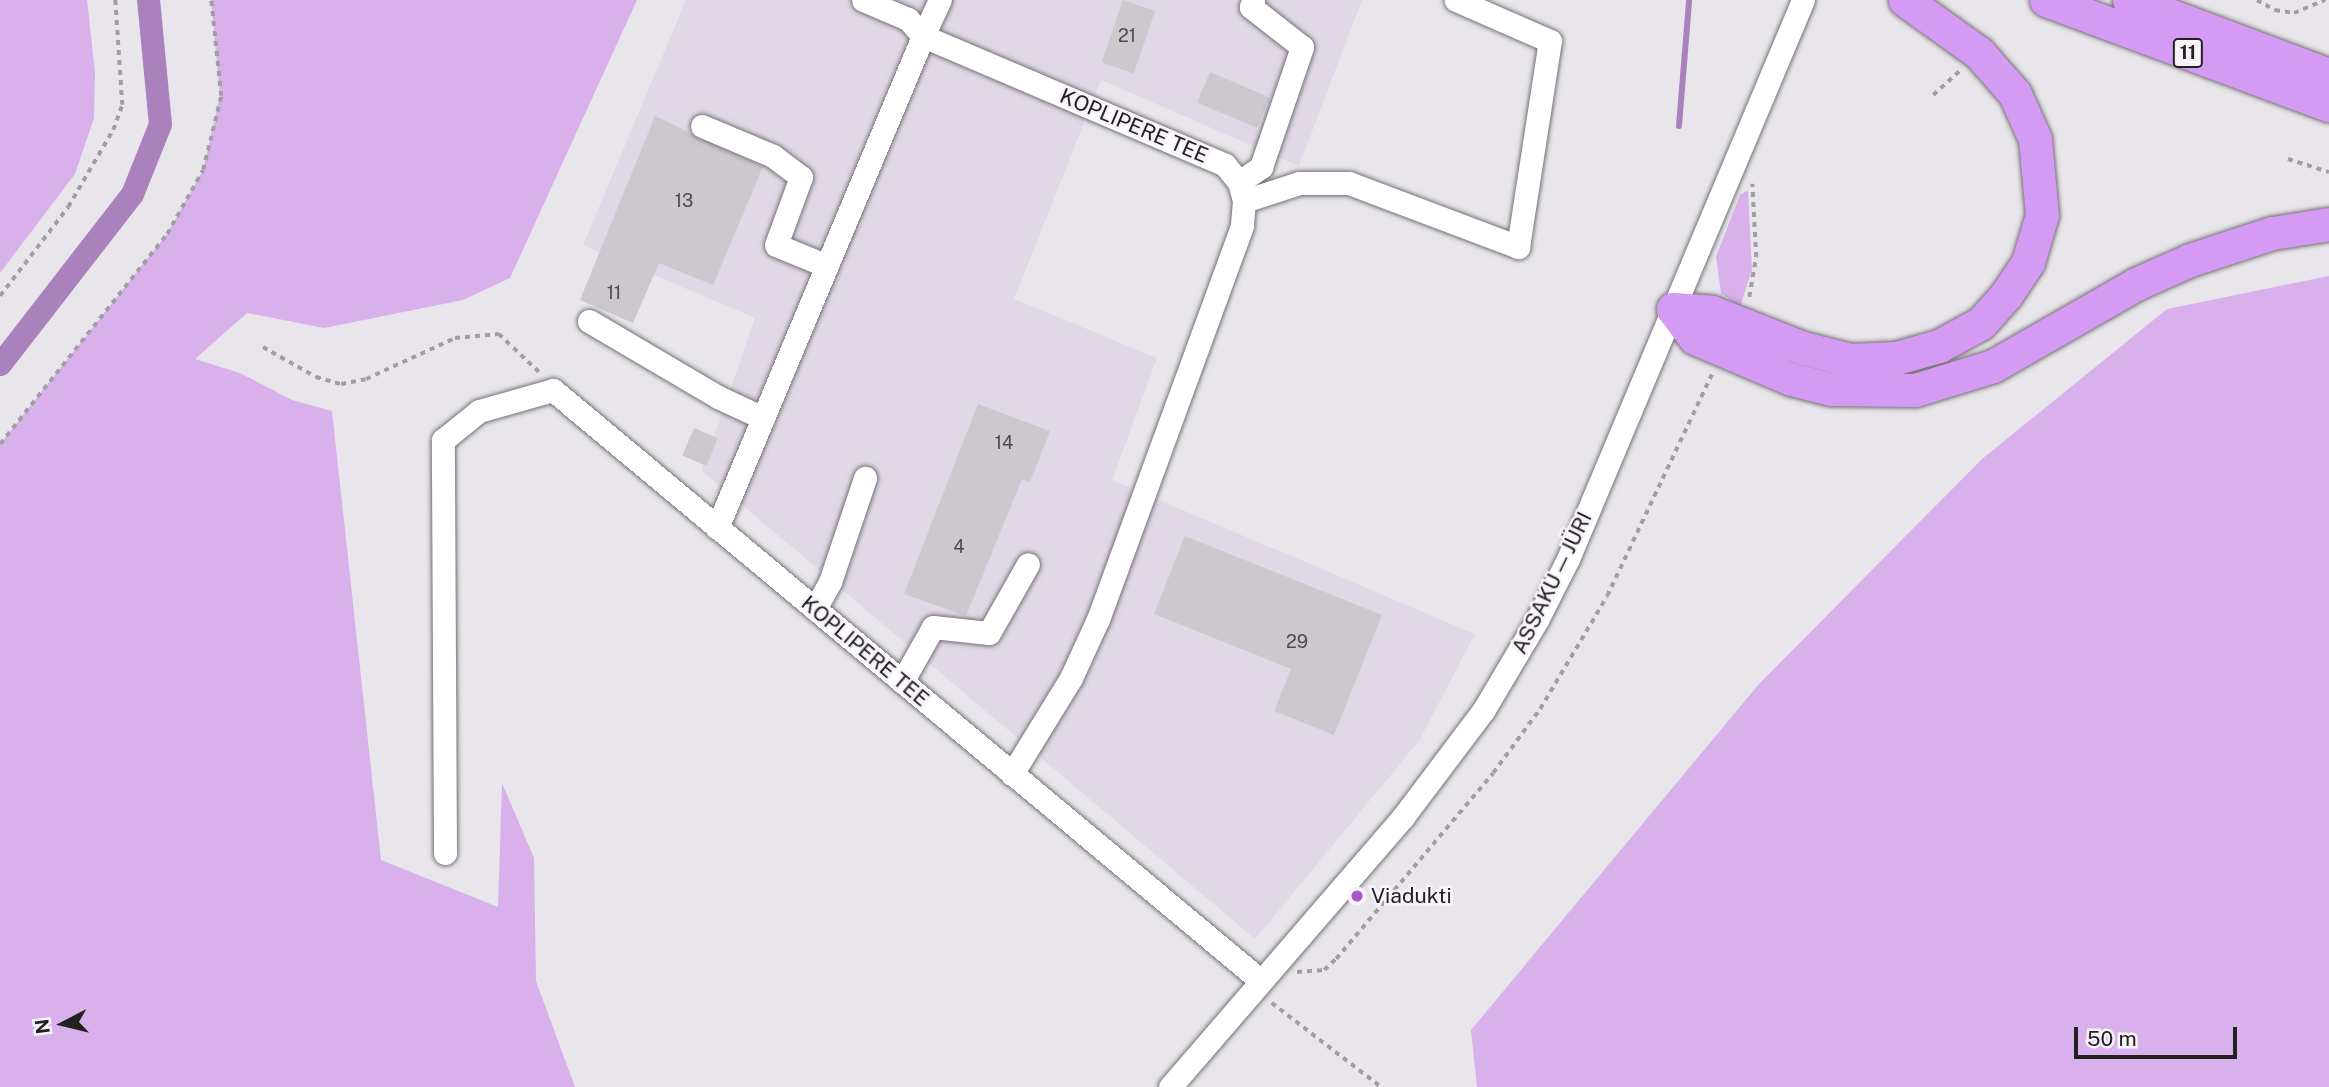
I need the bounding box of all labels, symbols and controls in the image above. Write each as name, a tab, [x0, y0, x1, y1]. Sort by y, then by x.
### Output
house number: 21	[1118, 25, 1136, 47]
road number: 11	[2172, 38, 2204, 68]
street label: KOPLIPERE TEE	[1056, 83, 1212, 169]
house number: 13	[675, 190, 693, 212]
house number: 11	[607, 282, 621, 304]
house number: 14	[995, 432, 1013, 454]
street label: ASSAKU — JÜRI	[1505, 504, 1599, 662]
house number: 4	[953, 536, 965, 558]
street label: KOPLIPERE TEE	[796, 590, 934, 712]
house number: 29	[1286, 631, 1308, 653]
place label: Viadukti	[1371, 883, 1452, 909]
marker: Viadukti	[1349, 888, 1365, 904]
north arrow	[28, 989, 98, 1059]
scale bar	[2077, 1014, 2240, 1058]
text: N	[30, 1018, 54, 1035]
text: 50 m	[2087, 1026, 2137, 1051]

